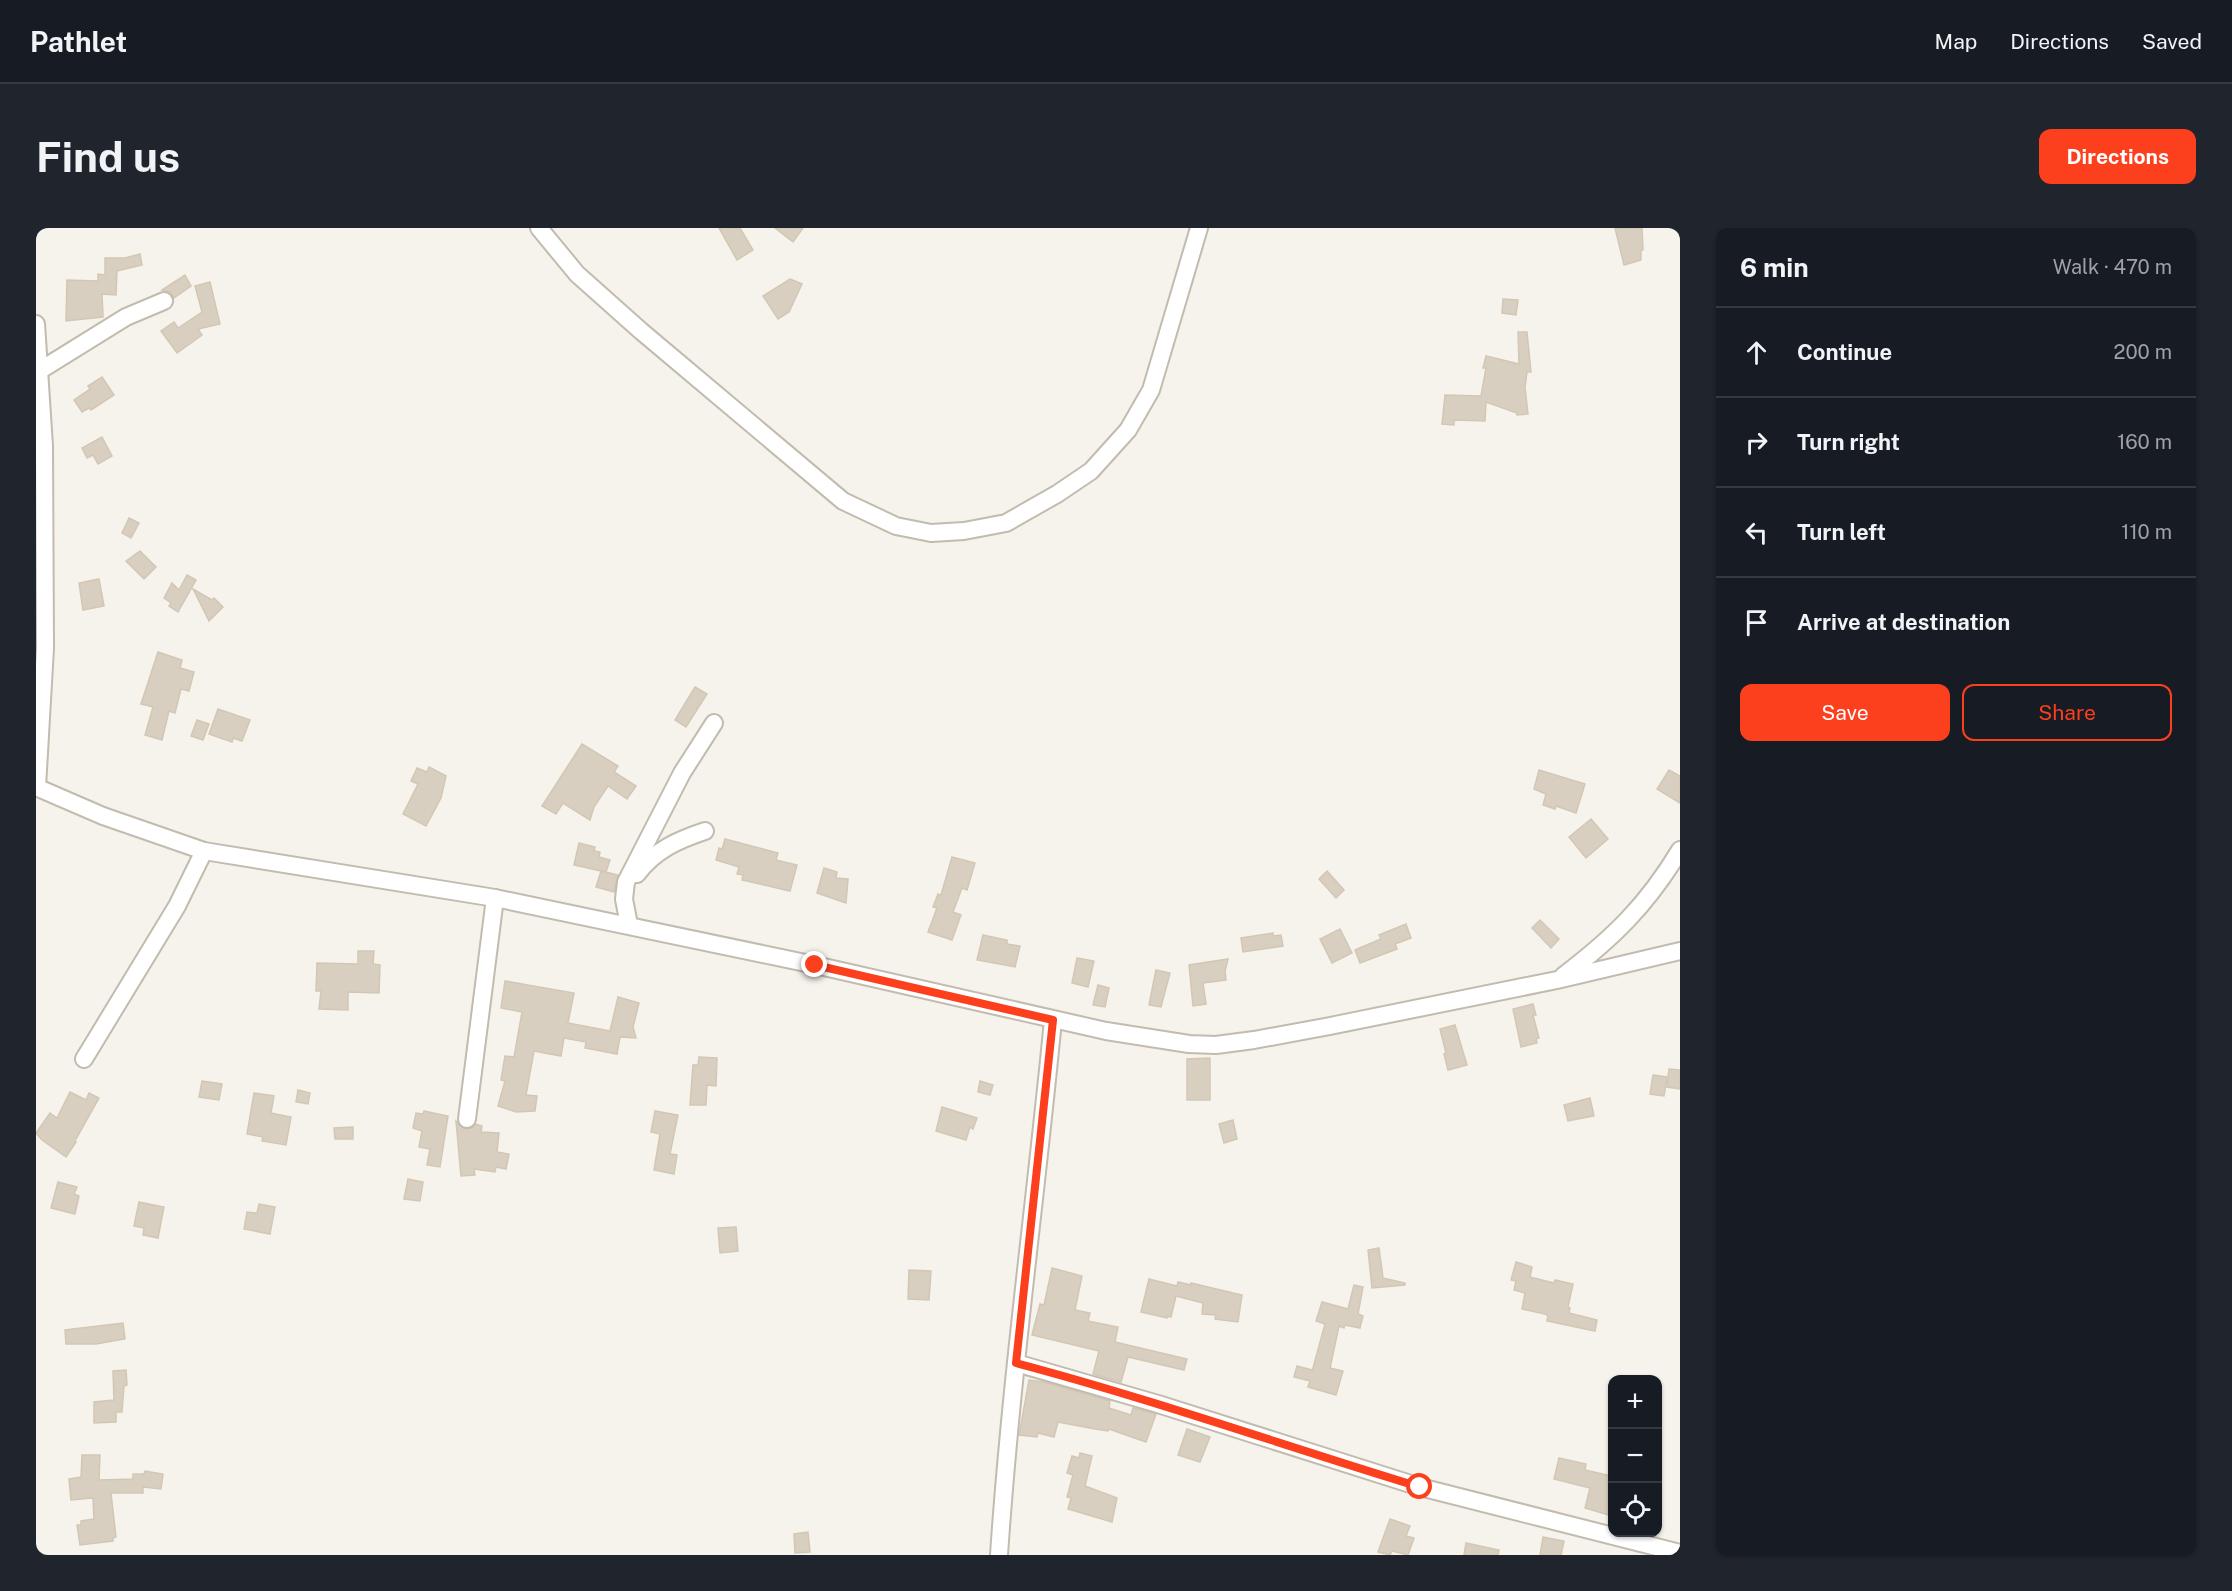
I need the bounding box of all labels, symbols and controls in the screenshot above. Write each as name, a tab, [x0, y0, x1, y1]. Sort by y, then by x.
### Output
text: Pathlet	[30, 25, 127, 58]
text: Map	[1935, 29, 1977, 54]
text: Directions	[2010, 29, 2109, 54]
text: Saved	[2142, 29, 2202, 54]
button: Directions	[2039, 129, 2196, 184]
text: Find us	[36, 132, 180, 181]
text: 6 min	[1740, 252, 1809, 283]
text: Walk · 470 m	[2053, 255, 2172, 279]
icon: ahead	[1740, 336, 1773, 369]
text: Continue	[1797, 339, 1892, 365]
text: 200 m	[2114, 340, 2172, 364]
icon: right	[1740, 426, 1773, 459]
text: Turn right	[1797, 429, 1900, 455]
text: 160 m	[2117, 430, 2172, 454]
icon: left	[1740, 516, 1773, 549]
text: Turn left	[1797, 519, 1886, 545]
text: 110 m	[2121, 520, 2172, 544]
icon: arrive	[1740, 606, 1773, 639]
text: Arrive at destination	[1797, 609, 2010, 635]
button: Save	[1740, 684, 1950, 741]
button: Share	[1962, 684, 2172, 741]
route end	[801, 951, 827, 977]
map controls	[1608, 1375, 1662, 1537]
button: +	[1608, 1375, 1662, 1429]
button: −	[1608, 1429, 1662, 1483]
route start	[1406, 1473, 1432, 1499]
button: locate	[1608, 1483, 1662, 1537]

